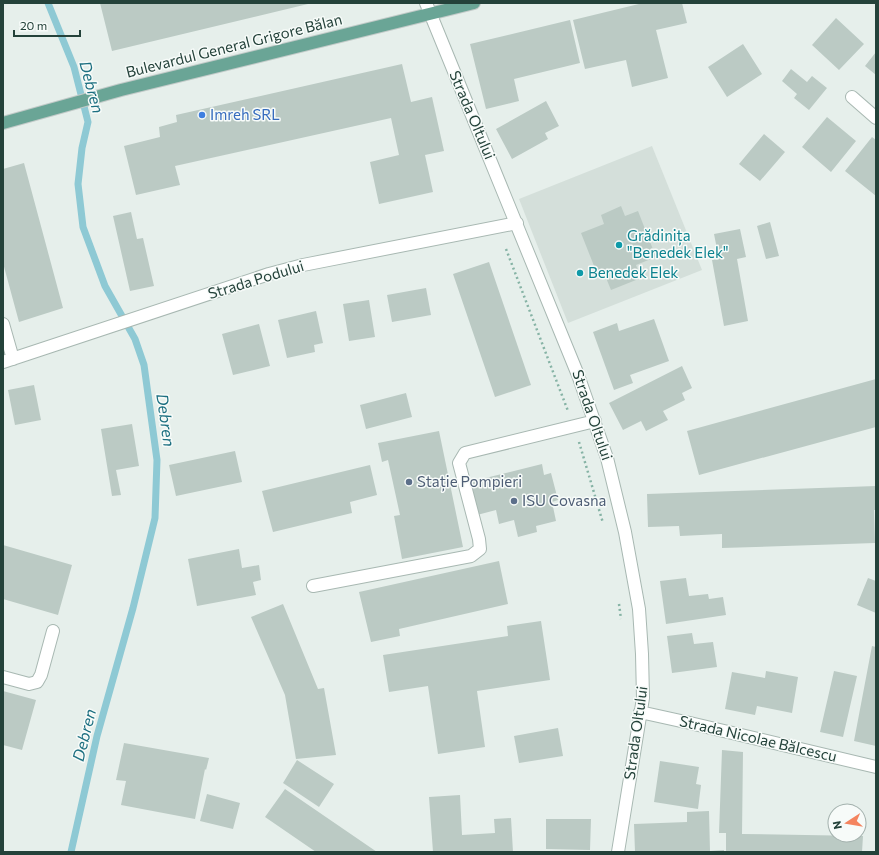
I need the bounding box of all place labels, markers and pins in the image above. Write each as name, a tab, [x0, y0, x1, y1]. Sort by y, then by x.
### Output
place label: Imreh SRL	[210, 105, 280, 123]
marker: Imreh SRL	[197, 110, 207, 120]
place label: Grădinița "Benedek Elek"	[627, 226, 729, 261]
marker: Grădinița "Benedek Elek"	[614, 240, 624, 250]
place label: Benedek Elek	[588, 263, 678, 281]
marker: Benedek Elek	[575, 268, 585, 278]
place label: Stație Pompieri	[417, 472, 522, 492]
marker: Stație Pompieri	[404, 477, 414, 487]
place label: ISU Covasna	[522, 491, 606, 509]
marker: ISU Covasna	[509, 496, 519, 506]

